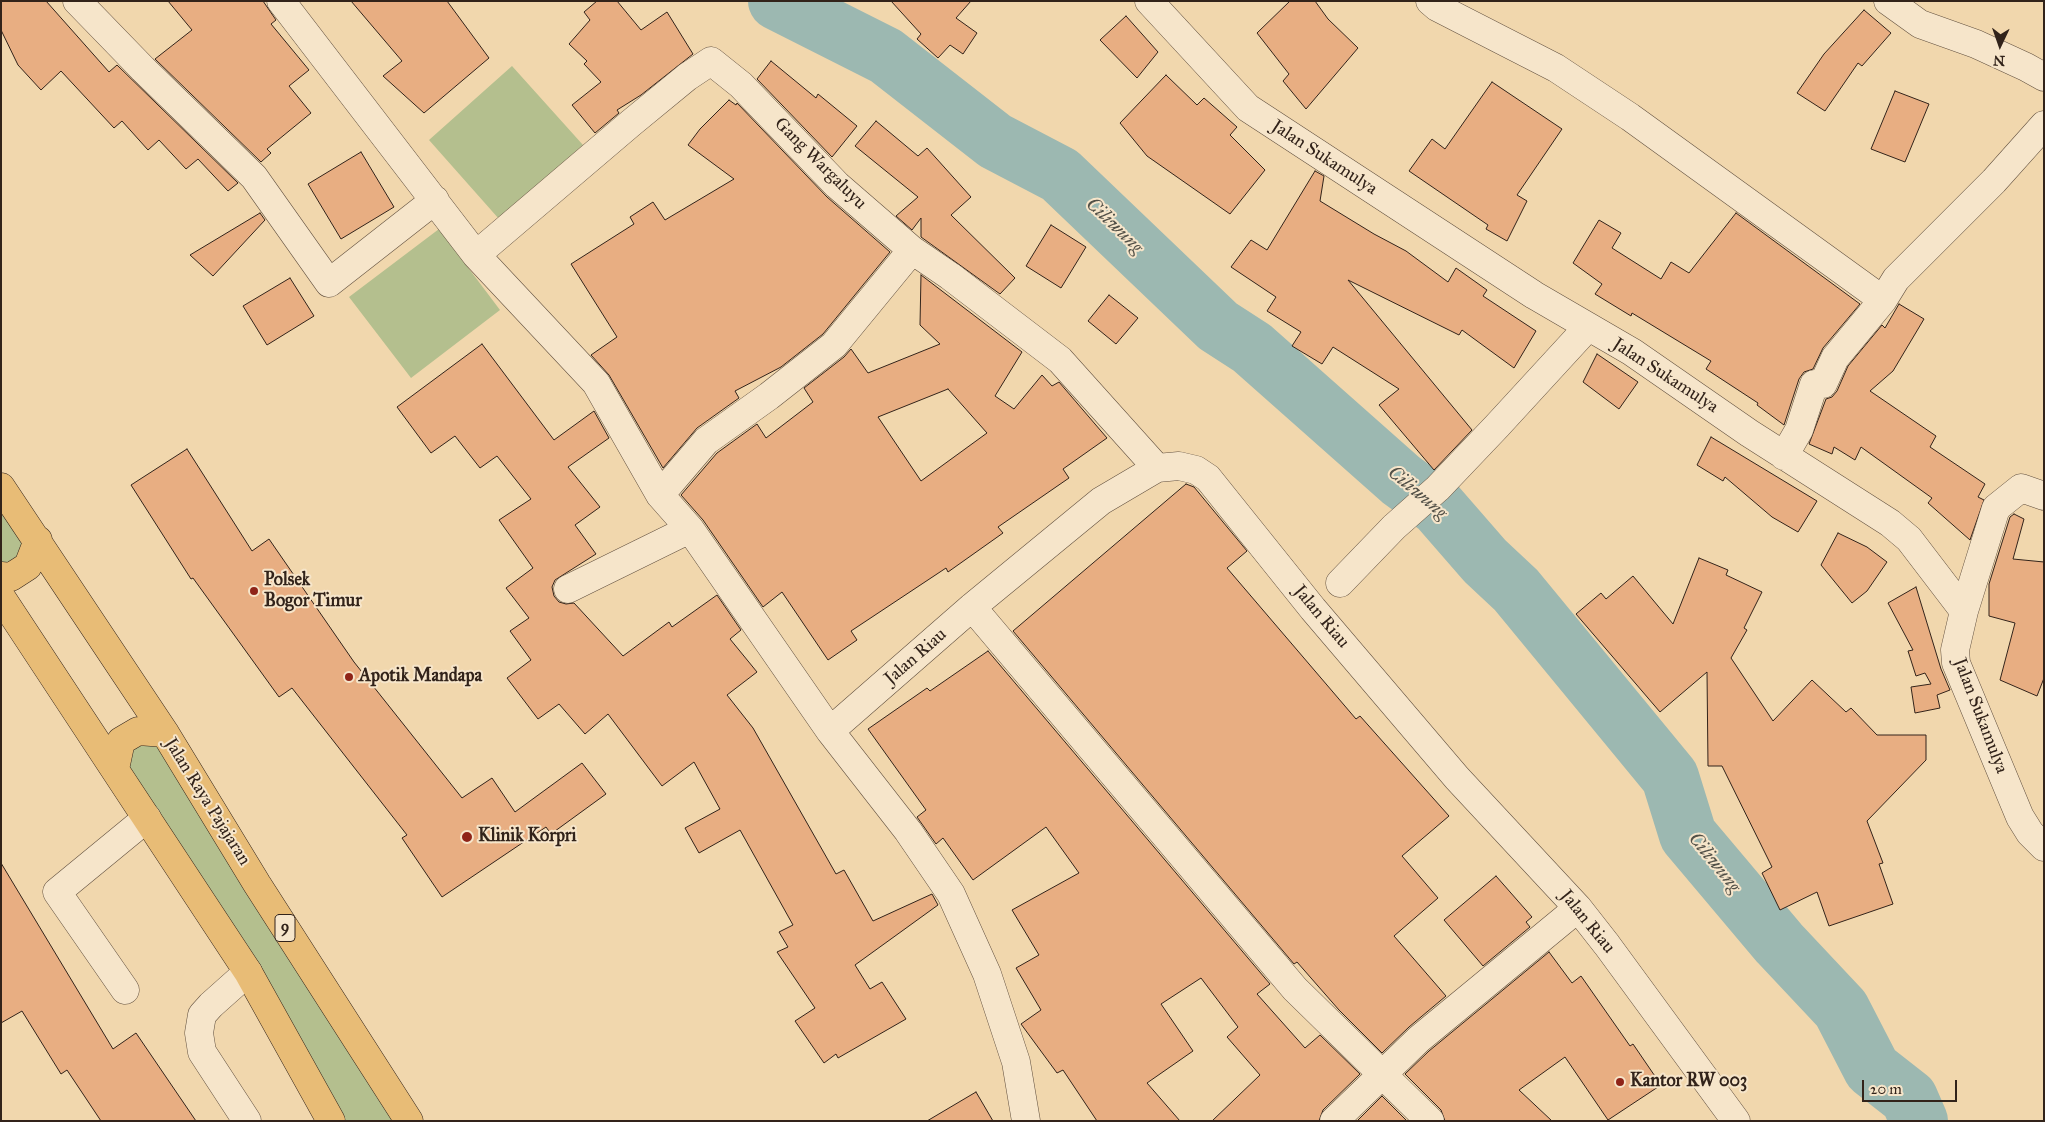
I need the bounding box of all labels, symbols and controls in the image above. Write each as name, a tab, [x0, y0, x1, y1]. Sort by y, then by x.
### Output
north arrow	[1975, 20, 2025, 70]
text: N	[1993, 52, 2006, 69]
street label: Gang Wargaluyu	[769, 113, 871, 215]
street label: Jalan Sukamulya	[1267, 116, 1381, 200]
water label: Ciliwung	[1081, 193, 1147, 259]
street label: Jalan Sukamulya	[1608, 334, 1722, 418]
water label: Ciliwung	[1383, 462, 1451, 524]
place label: Polsek Bogor Timur	[264, 570, 362, 612]
street label: Jalan Riau	[1289, 581, 1353, 653]
marker: Polsek Bogor Timur	[248, 585, 260, 597]
street label: Jalan Riau	[880, 624, 952, 690]
street label: Jalan Sukamulya	[1948, 655, 2012, 777]
place label: Apotik Mandapa	[359, 666, 482, 688]
marker: Apotik Mandapa	[343, 671, 355, 683]
street label: Jalan Raya Pajajaran	[159, 734, 255, 870]
place label: Klinik Korpri	[478, 826, 577, 848]
water label: Ciliwung	[1683, 828, 1745, 898]
marker: Klinik Korpri	[460, 830, 474, 844]
street label: Jalan Riau	[1555, 886, 1619, 958]
road number: 9	[275, 914, 295, 941]
scale bar	[1865, 1070, 1960, 1102]
place label: Kantor RW 003	[1630, 1071, 1747, 1093]
marker: Kantor RW 003	[1614, 1076, 1626, 1088]
text: 20 m	[1870, 1080, 1902, 1098]

